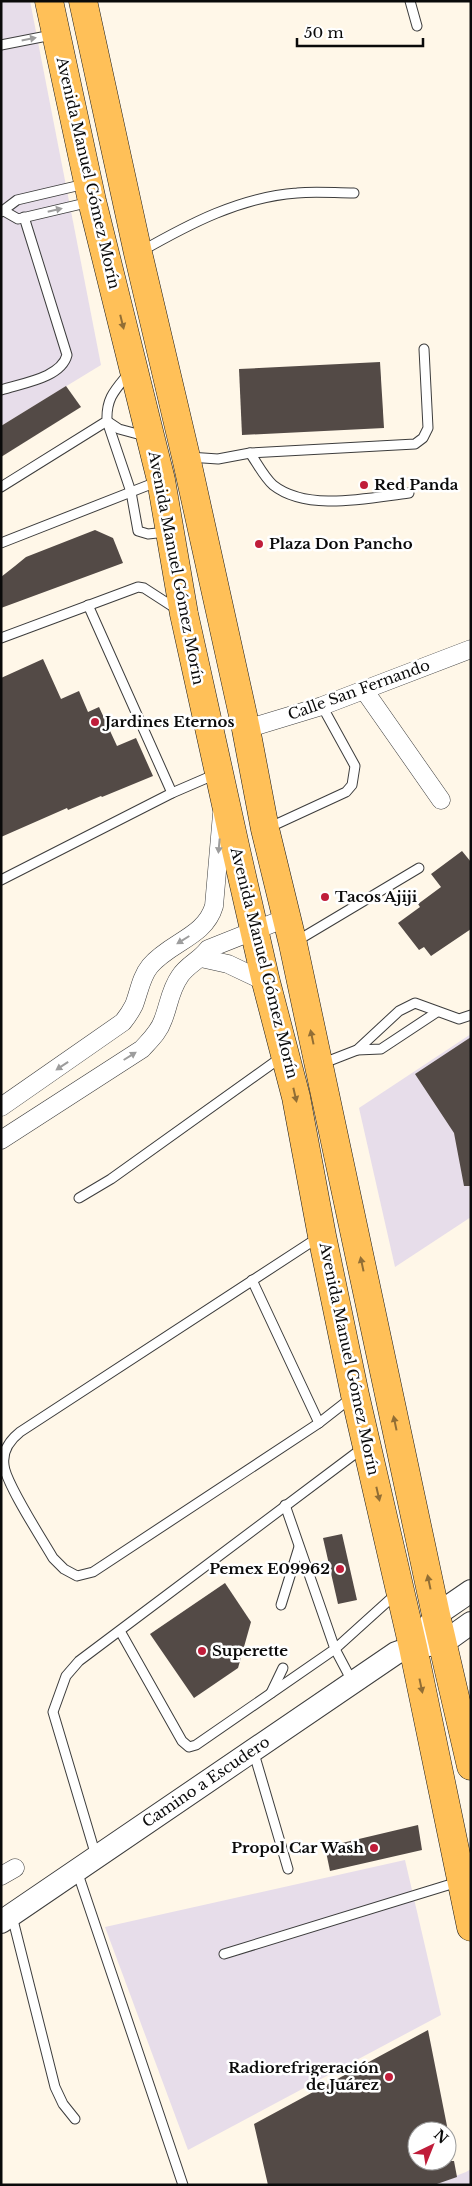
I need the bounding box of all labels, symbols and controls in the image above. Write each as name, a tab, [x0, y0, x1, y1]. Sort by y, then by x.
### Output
scale bar	[297, 15, 423, 47]
text: 50 m	[304, 23, 344, 42]
one-way arrow	[21, 35, 37, 43]
street label: Avenida Manuel Gómez Morín	[52, 54, 124, 291]
one-way arrow	[48, 206, 63, 214]
one-way arrow	[118, 314, 126, 329]
street label: Avenida Manuel Gómez Morín	[144, 449, 208, 686]
place label: Red Panda	[374, 475, 459, 494]
marker: Red Panda	[358, 479, 370, 491]
place label: Plaza Don Pancho	[269, 534, 413, 553]
marker: Plaza Don Pancho	[253, 538, 265, 550]
street label: Calle San Fernando	[285, 655, 433, 724]
place label: Jardines Eternos	[102, 712, 234, 731]
marker: Jardines Eternos	[89, 716, 101, 728]
one-way arrow	[214, 839, 222, 855]
street label: Avenida Manuel Gómez Morín	[226, 844, 302, 1080]
place label: Tacos Ajiji	[335, 887, 418, 906]
marker: Tacos Ajiji	[319, 891, 331, 903]
one-way arrow	[177, 936, 190, 945]
one-way arrow	[308, 1029, 316, 1044]
one-way arrow	[123, 1052, 136, 1061]
one-way arrow	[56, 1061, 69, 1071]
one-way arrow	[291, 1087, 299, 1102]
street label: Avenida Manuel Gómez Morín	[315, 1240, 383, 1477]
one-way arrow	[357, 1255, 365, 1271]
one-way arrow	[391, 1414, 399, 1430]
one-way arrow	[374, 1486, 382, 1501]
place label: Pemex E09962	[209, 1559, 330, 1578]
marker: Pemex E09962	[334, 1563, 346, 1575]
one-way arrow	[425, 1574, 433, 1589]
place label: Superette	[212, 1641, 288, 1660]
marker: Superette	[196, 1645, 208, 1657]
one-way arrow	[417, 1679, 425, 1694]
street label: Camino a Escudero	[138, 1732, 273, 1831]
place label: Propol Car Wash	[231, 1838, 364, 1857]
marker: Propol Car Wash	[368, 1842, 380, 1854]
place label: Radiorefrigeración de Juárez	[228, 2058, 379, 2094]
marker: Radiorefrigeración de Juárez	[383, 2071, 395, 2083]
north arrow	[407, 2121, 457, 2171]
text: N	[430, 2125, 452, 2148]

